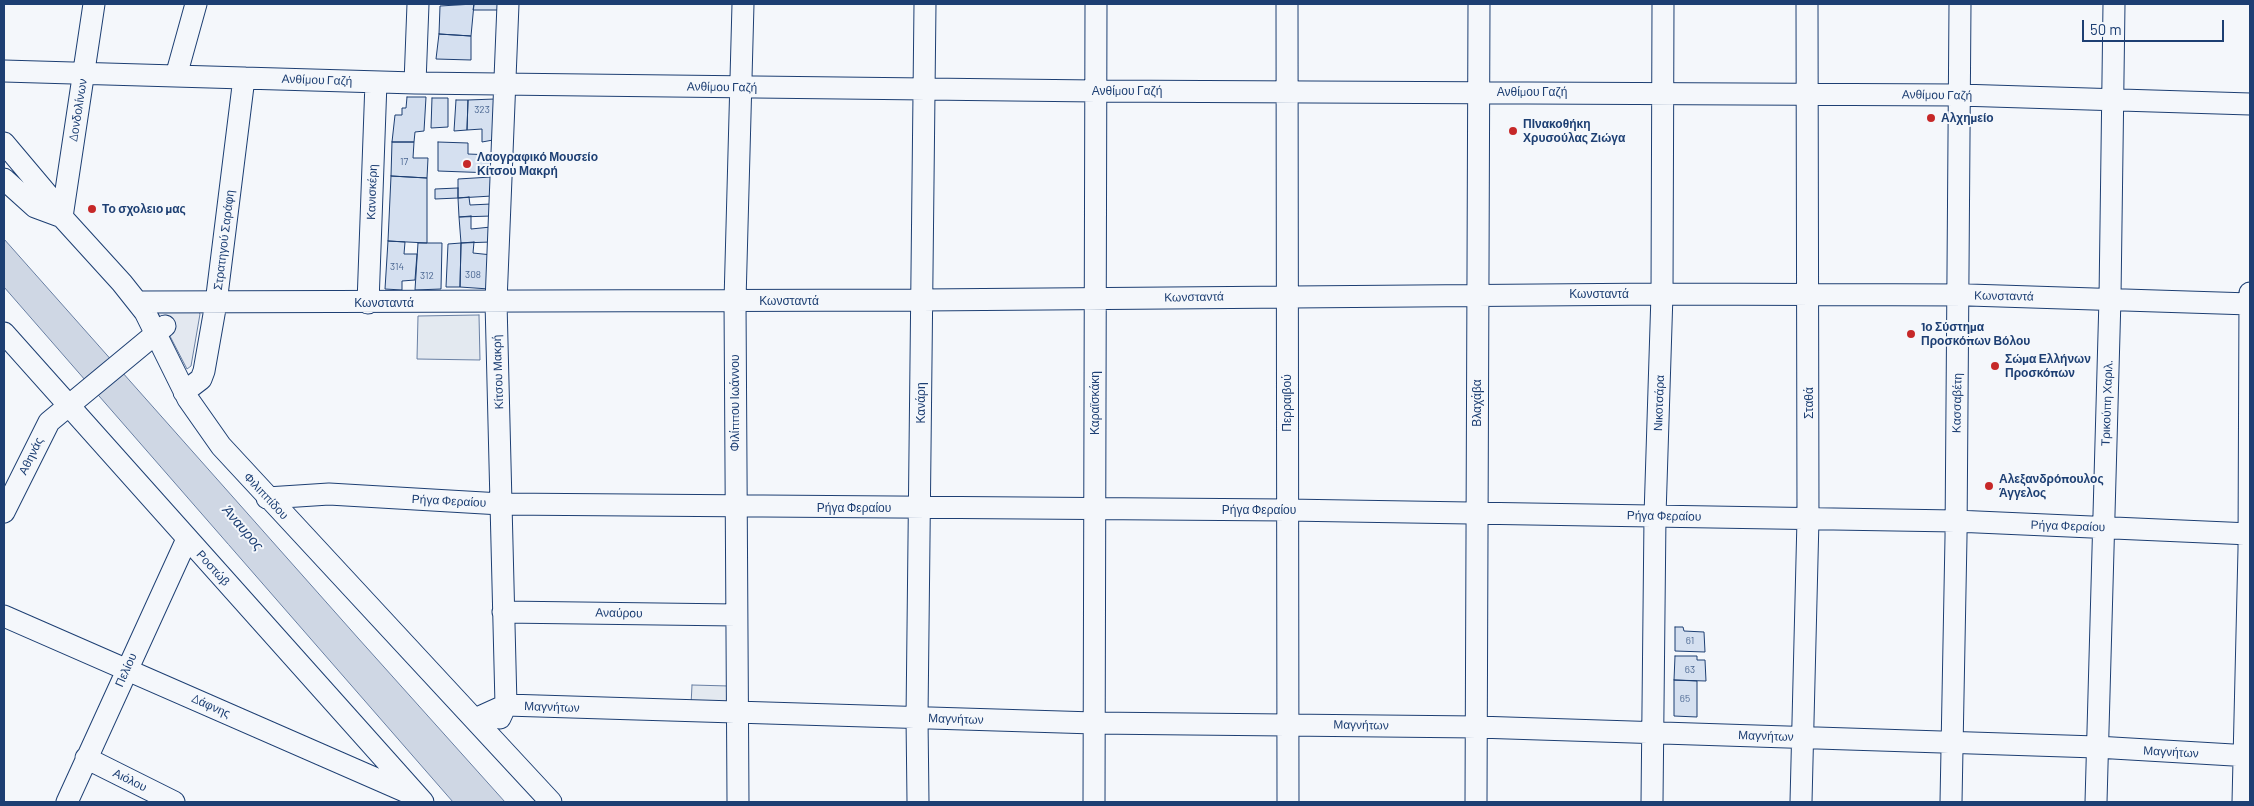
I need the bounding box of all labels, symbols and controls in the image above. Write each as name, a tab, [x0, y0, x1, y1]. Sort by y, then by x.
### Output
scale bar	[2084, 10, 2226, 42]
text: 50 m	[2090, 20, 2122, 38]
street label: Ανθίμου Γαζή	[281, 72, 353, 88]
street label: Δονδολίνων	[66, 78, 90, 142]
street label: Ανθίμου Γαζή	[687, 79, 757, 95]
street label: Ανθίμου Γαζή	[1092, 84, 1162, 98]
street label: Ανθίμου Γαζή	[1497, 85, 1567, 99]
street label: Ανθίμου Γαζή	[1902, 87, 1972, 103]
house number: 323	[474, 104, 490, 116]
place label: Αλχημείο	[1941, 111, 1994, 125]
marker: Αλχημείο	[1925, 112, 1937, 124]
place label: ΠΙνακοθήκη Χρυσούλας Ζιώγα	[1523, 117, 1625, 145]
marker: ΠΙνακοθήκη Χρυσούλας Ζιώγα	[1507, 125, 1519, 137]
place label: Λαογραφικό Μουσείο Κίτσου Μακρή	[477, 150, 598, 178]
house number: 17	[400, 156, 408, 168]
marker: Λαογραφικό Μουσείο Κίτσου Μακρή	[461, 158, 473, 170]
street label: Κανισκέρη	[364, 164, 380, 220]
street label: Στρατηγού Σαράφη	[211, 189, 237, 291]
place label: Το σχολειο μας	[102, 202, 186, 216]
marker: Το σχολειο μας	[86, 203, 98, 215]
house number: 314	[390, 261, 404, 273]
house number: 308	[465, 269, 481, 281]
house number: 312	[420, 270, 434, 282]
street label: Κωνσταντά	[1569, 287, 1629, 301]
street label: Κωνσταντά	[1974, 288, 2034, 304]
street label: Κωνσταντά	[1164, 289, 1224, 305]
street label: Κωνσταντά	[759, 294, 819, 308]
street label: Κωνσταντά	[354, 296, 414, 310]
place label: 1ο Σύστημα Προσκόπων Βόλου	[1921, 320, 2030, 348]
marker: 1ο Σύστημα Προσκόπων Βόλου	[1905, 328, 1917, 340]
street label: Κίτσου Μακρή	[490, 334, 506, 410]
place label: Σώμα Ελλήνων Προσκόπων	[2005, 352, 2091, 380]
street label: Φιλίππου Ιωάννου	[728, 355, 742, 451]
marker: Σώμα Ελλήνων Προσκόπων	[1989, 360, 2001, 372]
street label: Τρικούπη Χαριλ.	[2098, 360, 2116, 446]
street label: Καραϊσκάκη	[1088, 371, 1102, 435]
street label: Κασσαβέτη	[1949, 373, 1965, 433]
street label: Περραιβού	[1280, 374, 1294, 432]
street label: Νικοτσάρα	[1651, 375, 1667, 431]
street label: Βλαχάβα	[1470, 379, 1484, 427]
street label: Κανάρη	[914, 382, 928, 424]
street label: Σταθά	[1802, 387, 1816, 419]
street label: Αθηνάς	[16, 435, 46, 477]
street label: Φιλιππίδου	[241, 470, 291, 522]
place label: Αλεξανδρόπουλος Άγγελος	[1999, 472, 2104, 500]
marker: Αλεξανδρόπουλος Άγγελος	[1983, 480, 1995, 492]
street label: Ρήγα Φεραίου	[411, 492, 487, 510]
street label: Ρήγα Φεραίου	[817, 501, 891, 515]
water label: Άναυρος	[219, 502, 267, 554]
street label: Ρήγα Φεραίου	[1222, 503, 1296, 517]
street label: Ρήγα Φεραίου	[1627, 508, 1701, 524]
street label: Ρήγα Φεραίου	[2030, 518, 2106, 534]
street label: Ροστώβ	[193, 547, 233, 589]
street label: Αναύρου	[595, 605, 643, 621]
house number: 61	[1686, 635, 1694, 647]
street label: Πελίου	[112, 651, 140, 689]
house number: 63	[1685, 664, 1695, 676]
street label: Δάφνης	[189, 691, 233, 721]
house number: 65	[1680, 693, 1690, 705]
street label: Μαγνήτων	[524, 699, 580, 715]
street label: Μαγνήτων	[928, 711, 984, 727]
street label: Μαγνήτων	[1333, 717, 1389, 733]
street label: Μαγνήτων	[1738, 728, 1794, 744]
street label: Μαγνήτων	[2143, 743, 2199, 761]
street label: Αιόλου	[111, 766, 149, 794]

